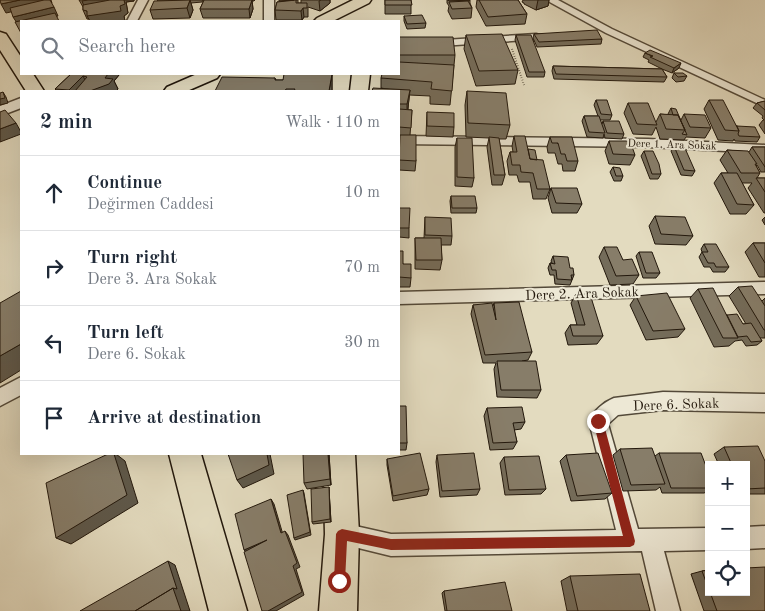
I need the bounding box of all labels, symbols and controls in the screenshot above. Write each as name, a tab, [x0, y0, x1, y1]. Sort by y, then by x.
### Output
search box	[20, 20, 400, 75]
icon: search	[38, 34, 66, 62]
text: Search here	[78, 38, 175, 57]
text: 2 min	[40, 112, 93, 133]
text: Walk · 110 m	[285, 115, 380, 131]
street label: Dere 1. Ara Sokak	[627, 138, 717, 153]
text: Continue	[87, 174, 162, 193]
icon: ahead	[40, 179, 68, 207]
text: 10 m	[344, 185, 380, 201]
text: Değirmen Caddesi	[87, 197, 214, 213]
text: Turn right	[87, 249, 177, 268]
icon: right	[40, 254, 68, 282]
text: 70 m	[344, 260, 380, 276]
text: Dere 3. Ara Sokak	[87, 272, 217, 288]
street label: Dere 2. Ara Sokak	[525, 285, 639, 303]
text: Turn left	[87, 324, 164, 343]
icon: left	[40, 329, 68, 357]
text: 30 m	[344, 335, 380, 351]
text: Dere 6. Sokak	[87, 347, 186, 363]
street label: Dere 6. Sokak	[633, 396, 720, 414]
icon: arrive	[40, 404, 68, 432]
text: Arrive at destination	[87, 409, 261, 428]
route end	[587, 410, 610, 433]
map controls	[705, 461, 750, 596]
button: +	[705, 461, 750, 506]
button: −	[705, 506, 750, 551]
button: locate	[705, 551, 750, 596]
route start	[328, 570, 351, 593]

